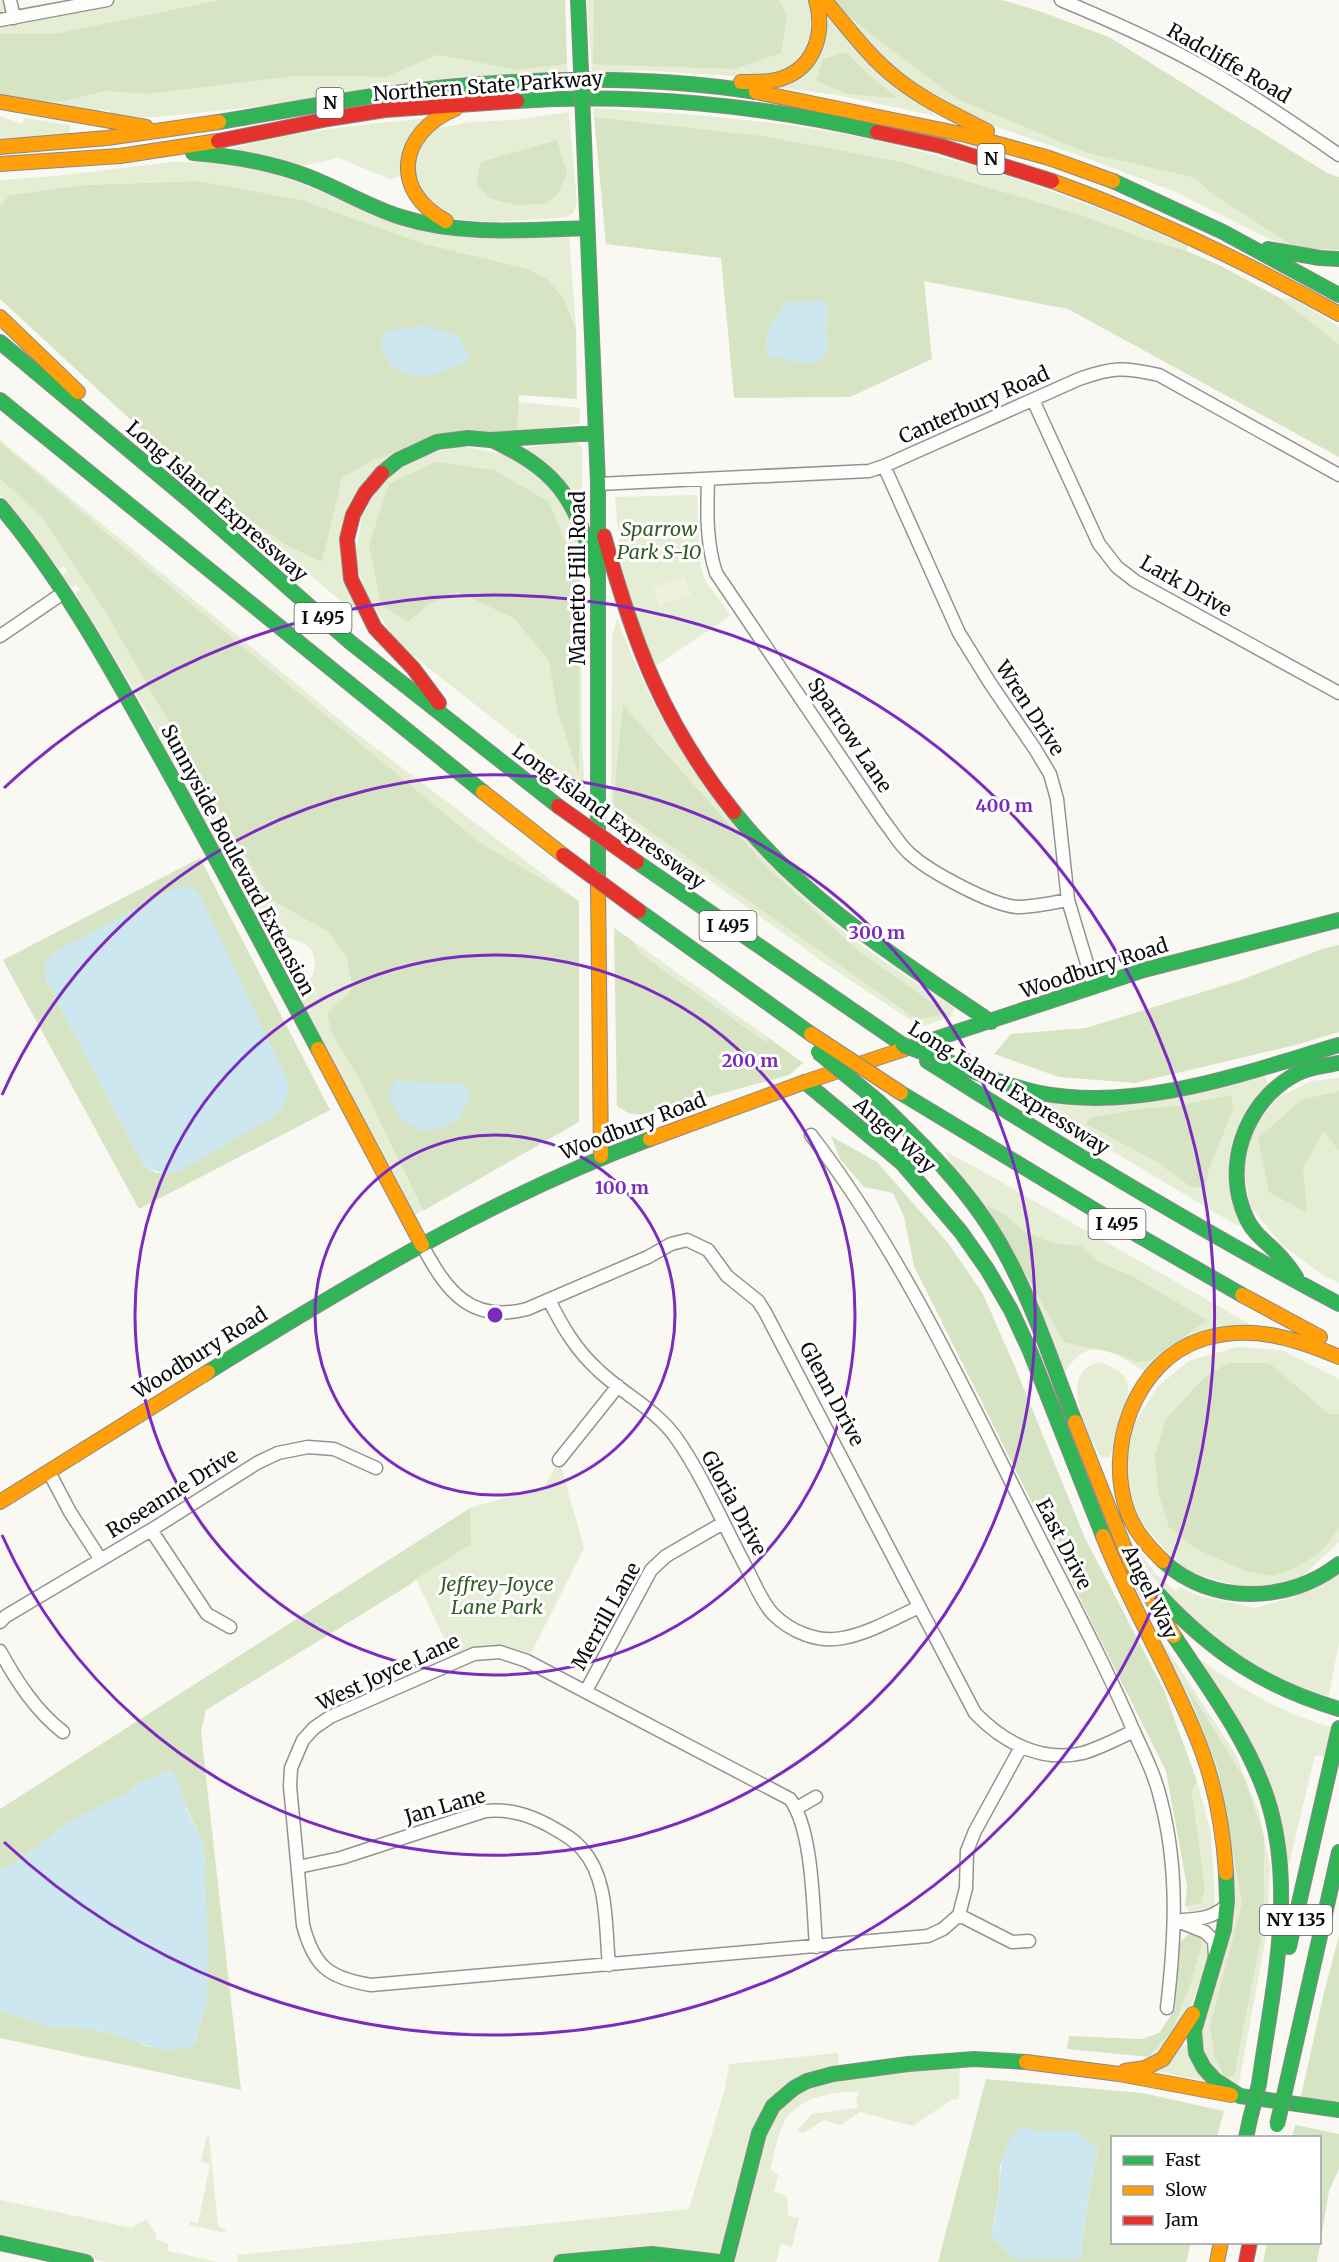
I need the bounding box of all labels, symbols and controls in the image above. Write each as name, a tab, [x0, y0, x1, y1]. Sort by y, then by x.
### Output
street label: Radcliffe Road	[1163, 17, 1295, 108]
street label: Northern State Parkway	[372, 65, 604, 106]
road number: N	[316, 88, 344, 118]
road number: N	[978, 144, 1004, 174]
street label: Canterbury Road	[895, 360, 1053, 449]
street label: Long Island Expressway	[121, 415, 314, 587]
street label: Manetto Hill Road	[565, 491, 590, 665]
park label: Sparrow Park S-10	[617, 516, 702, 564]
street label: Lark Drive	[1136, 549, 1236, 622]
road number: I 495	[294, 603, 352, 633]
street label: Wren Drive	[990, 655, 1070, 760]
street label: Sparrow Lane	[803, 673, 898, 797]
street label: Sunnyside Boulevard Extension	[156, 720, 321, 1000]
street label: Long Island Expressway	[508, 737, 711, 894]
text: 400 m	[975, 794, 1033, 817]
road number: I 495	[700, 911, 756, 941]
text: 300 m	[849, 921, 905, 944]
street label: Woodbury Road	[1016, 932, 1171, 1004]
street label: Long Island Expressway	[904, 1015, 1115, 1160]
text: 200 m	[722, 1049, 778, 1072]
street label: Woodbury Road	[556, 1086, 709, 1165]
street label: Angel Way	[848, 1091, 942, 1178]
text: 100 m	[595, 1176, 649, 1199]
road number: I 495	[1088, 1209, 1146, 1239]
street label: Woodbury Road	[127, 1301, 272, 1405]
centre of rings	[485, 1305, 505, 1325]
street label: Glenn Drive	[795, 1337, 870, 1450]
street label: Roseanne Drive	[101, 1442, 242, 1543]
street label: Gloria Drive	[696, 1446, 772, 1559]
street label: East Drive	[1031, 1494, 1098, 1593]
street label: Angel Way	[1117, 1540, 1184, 1643]
street label: Merrill Lane	[566, 1558, 645, 1674]
park label: Jeffrey-Joyce Lane Park	[438, 1571, 554, 1619]
street label: West Joyce Lane	[312, 1628, 463, 1716]
street label: Jan Lane	[401, 1782, 488, 1829]
road number: NY 135	[1260, 1905, 1332, 1935]
legend	[1111, 2136, 1321, 2244]
text: Fast	[1165, 2148, 1201, 2171]
text: Slow	[1165, 2178, 1208, 2201]
text: Jam	[1164, 2208, 1199, 2231]

